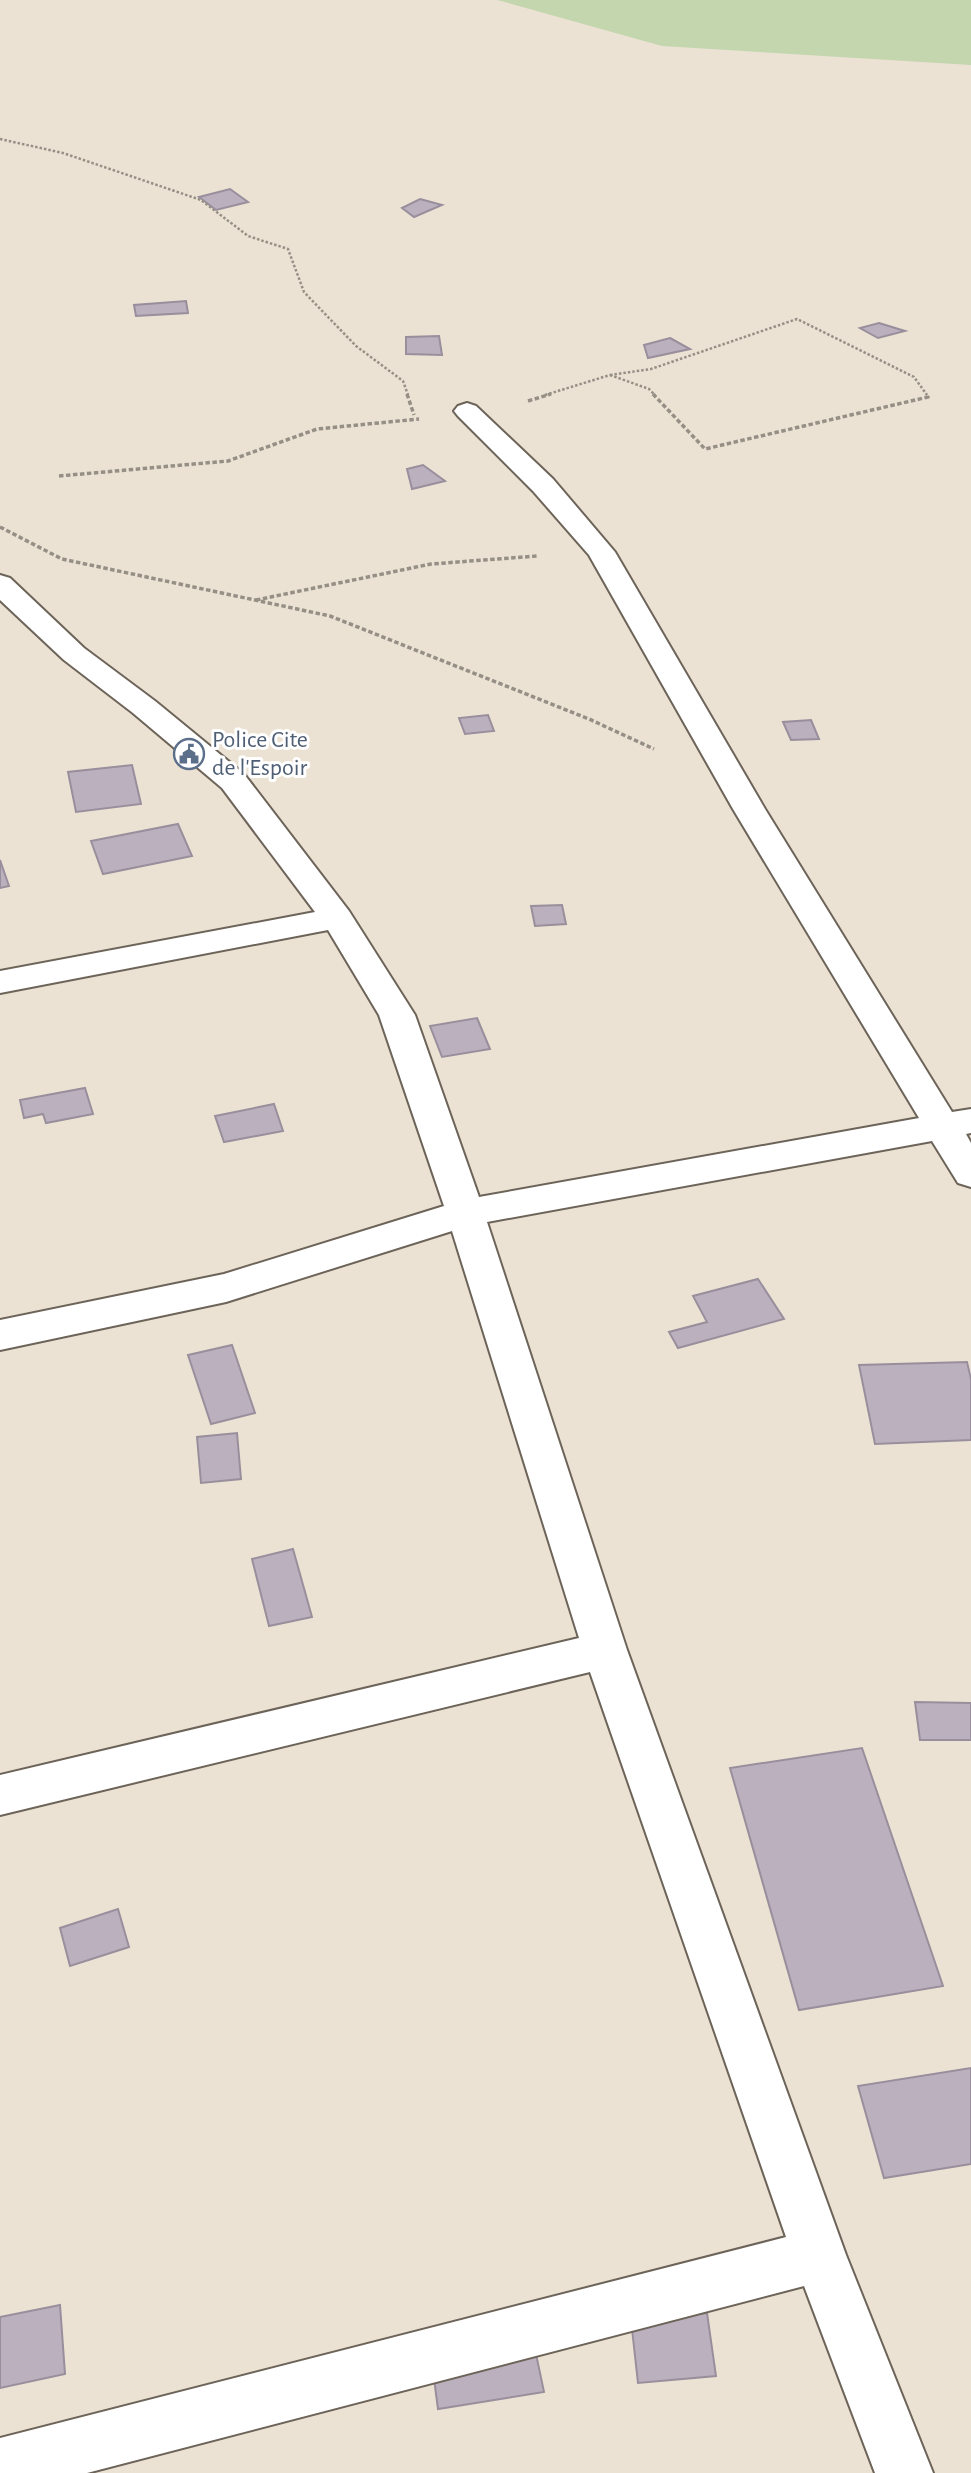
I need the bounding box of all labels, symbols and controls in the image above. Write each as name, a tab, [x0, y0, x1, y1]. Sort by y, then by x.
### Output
place label: Police Cite de l'Espoir	[212, 728, 308, 780]
public building icon: Police Cite de l'Espoir	[172, 737, 206, 771]

